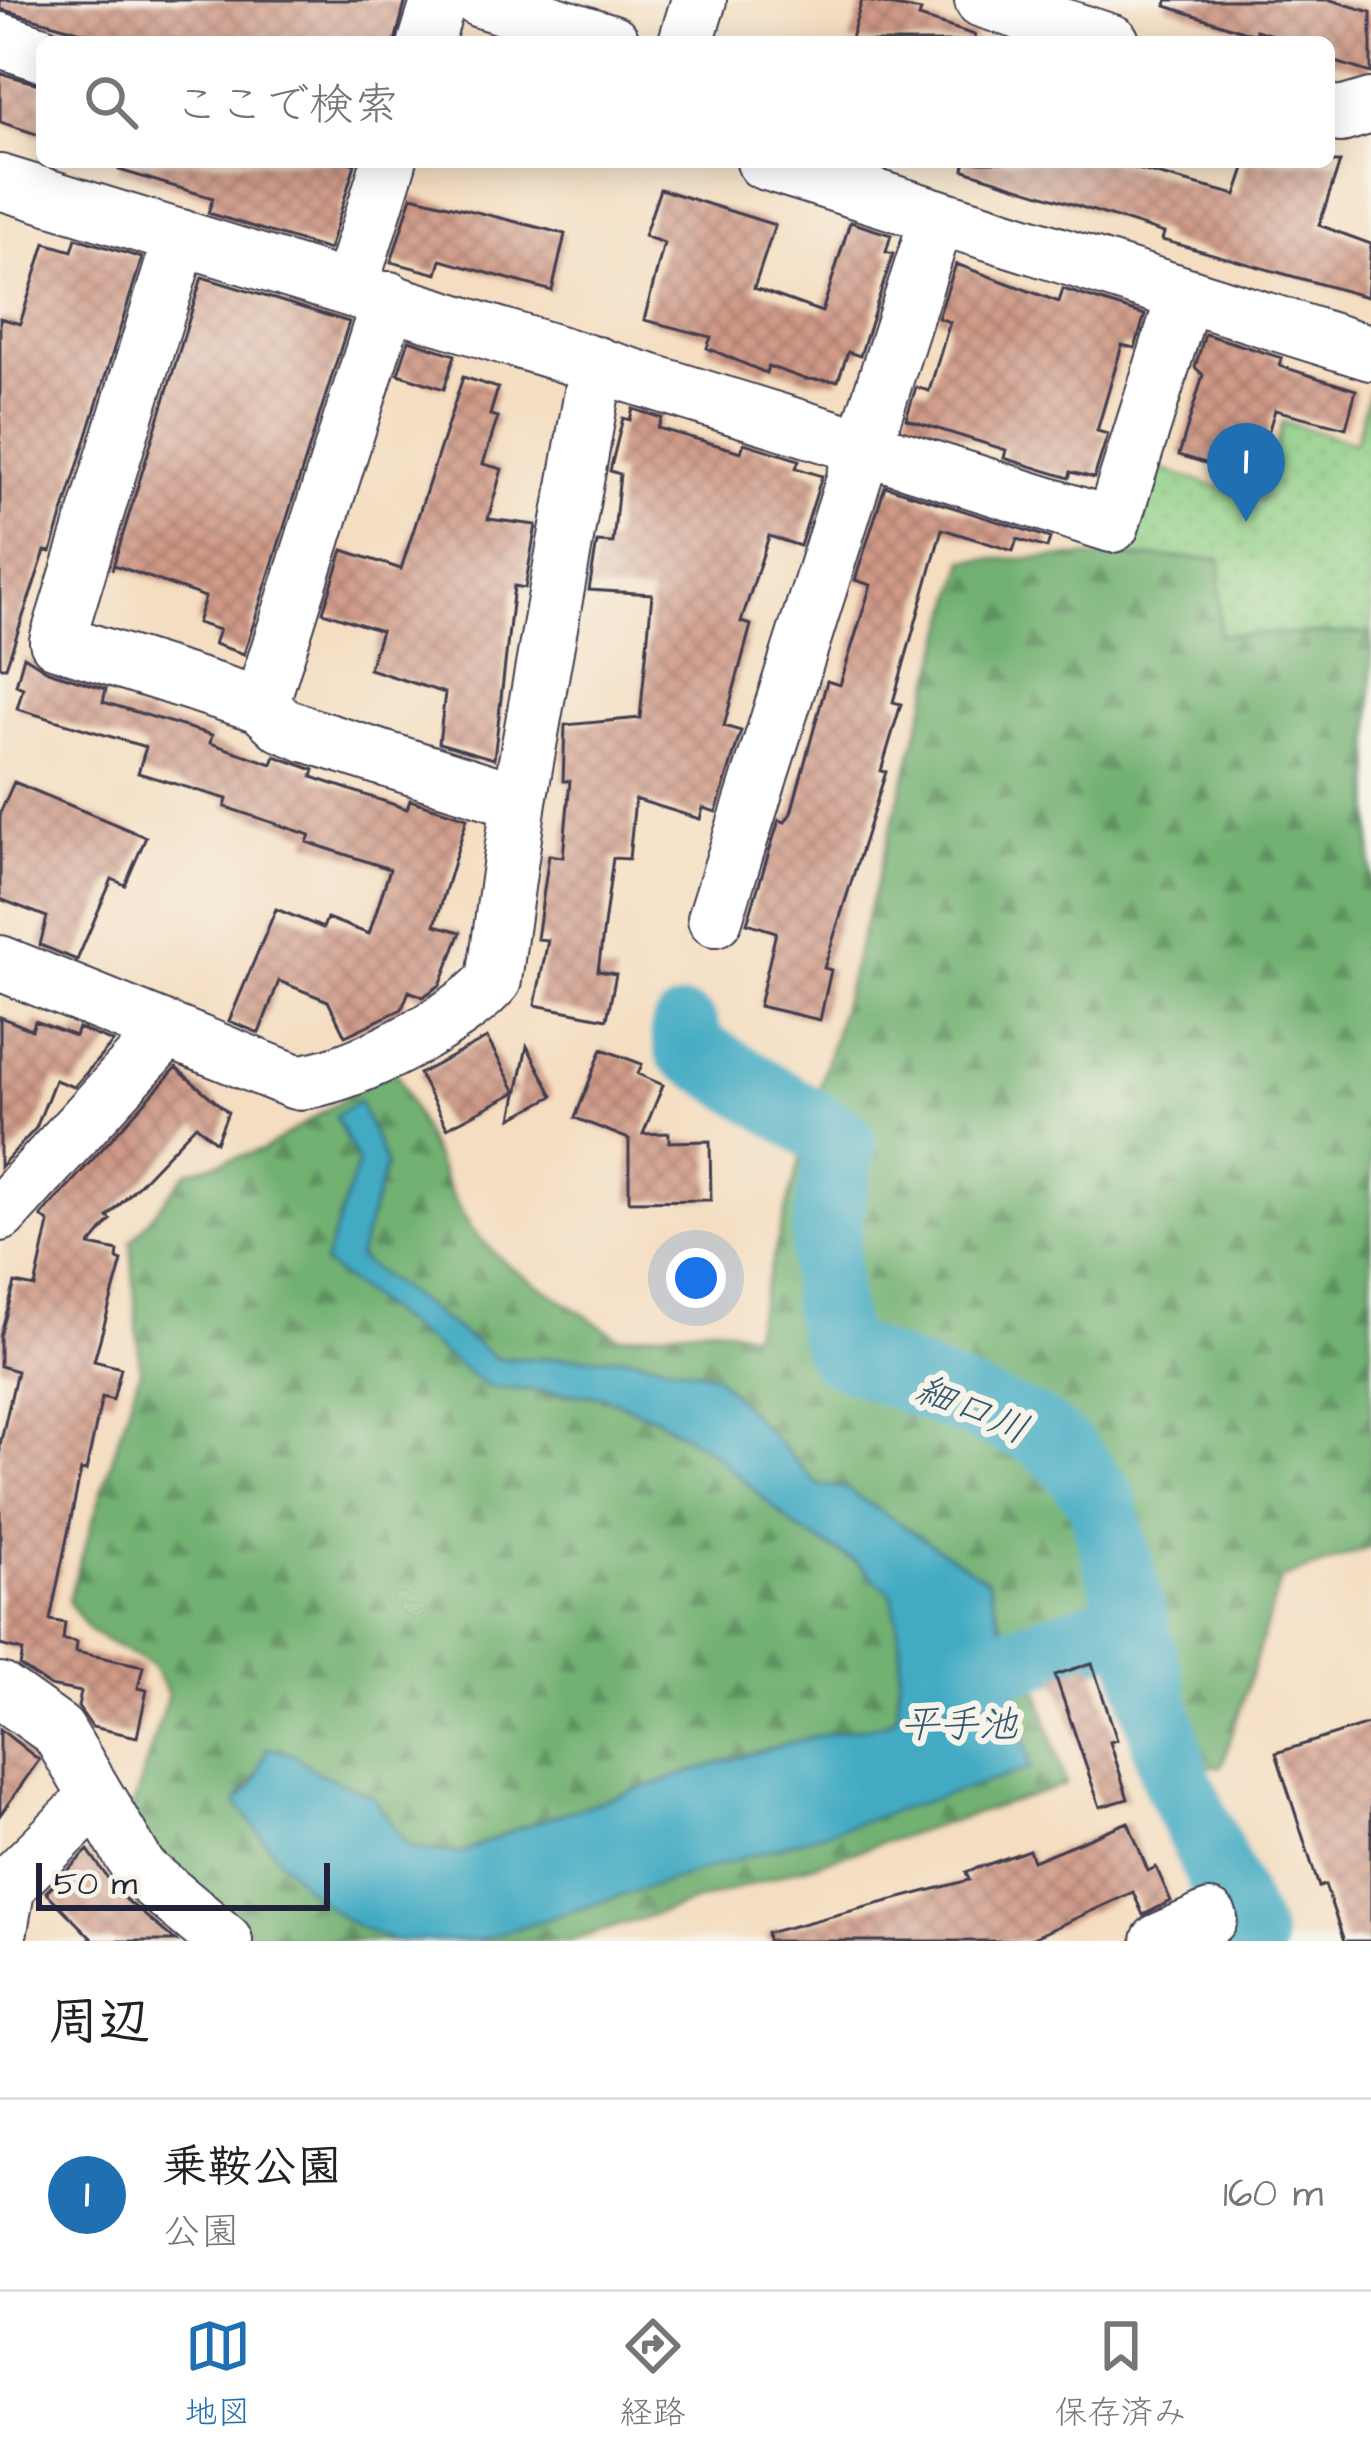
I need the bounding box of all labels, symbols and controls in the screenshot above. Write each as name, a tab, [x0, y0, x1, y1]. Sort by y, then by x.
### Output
search box	[36, 36, 1335, 168]
icon: search	[78, 69, 144, 135]
text: ここで検索	[174, 75, 399, 137]
pin: 1	[1207, 423, 1285, 522]
your location	[666, 1248, 726, 1308]
water label: 細口川	[907, 1363, 1036, 1458]
water label: 平手池	[900, 1699, 1018, 1753]
scale bar	[36, 1857, 330, 1910]
text: 50 m	[54, 1861, 137, 1907]
text: 周辺	[48, 1988, 150, 2059]
text: 乗鞍公園	[162, 2137, 342, 2199]
text: 1	[85, 2168, 90, 2222]
text: 160 m	[1223, 2168, 1323, 2222]
text: 公園	[162, 2206, 240, 2260]
tab: 地図	[185, 2313, 251, 2436]
tab: 経路	[620, 2313, 686, 2436]
tab: 保存済み	[1055, 2313, 1187, 2436]

